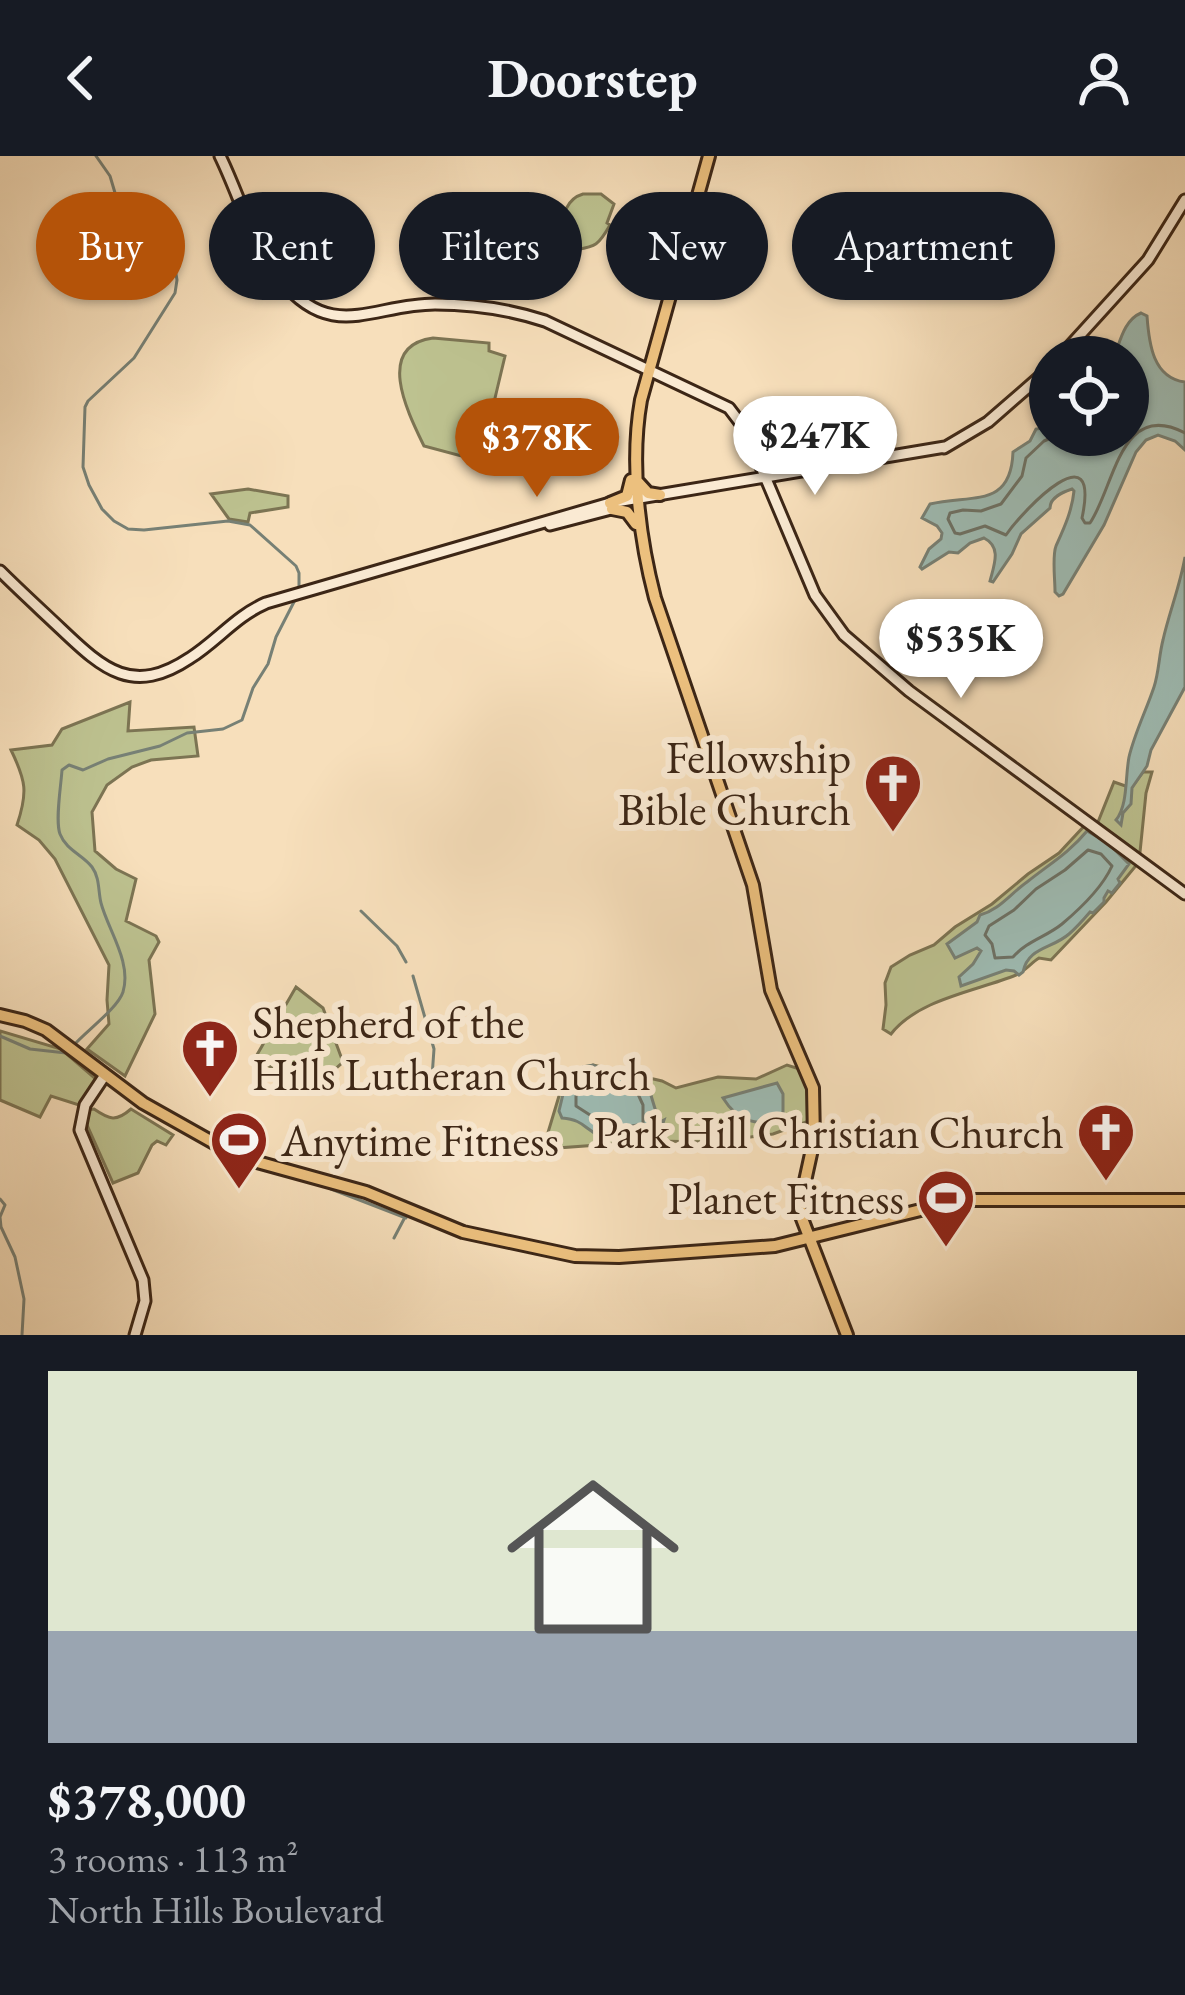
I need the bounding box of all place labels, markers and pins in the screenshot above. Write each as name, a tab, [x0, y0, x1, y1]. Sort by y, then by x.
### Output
pin: $247K	[731, 396, 899, 498]
pin: $378K	[453, 398, 621, 500]
pin: $535K	[877, 599, 1045, 701]
place label: Fellowship Bible Church	[618, 728, 851, 838]
church icon: Fellowship Bible Church	[862, 752, 924, 834]
place label: Shepherd of the Hills Lutheran Church	[252, 993, 651, 1103]
church icon: Shepherd of the Hills Lutheran Church	[179, 1017, 241, 1099]
church icon: Park Hill Christian Church	[1075, 1101, 1137, 1183]
place label: Park Hill Christian Church	[593, 1103, 1064, 1161]
sports icon: Anytime Fitness	[208, 1109, 270, 1191]
place label: Anytime Fitness	[280, 1111, 559, 1169]
sports icon: Planet Fitness	[915, 1167, 977, 1249]
place label: Planet Fitness	[667, 1169, 904, 1227]

